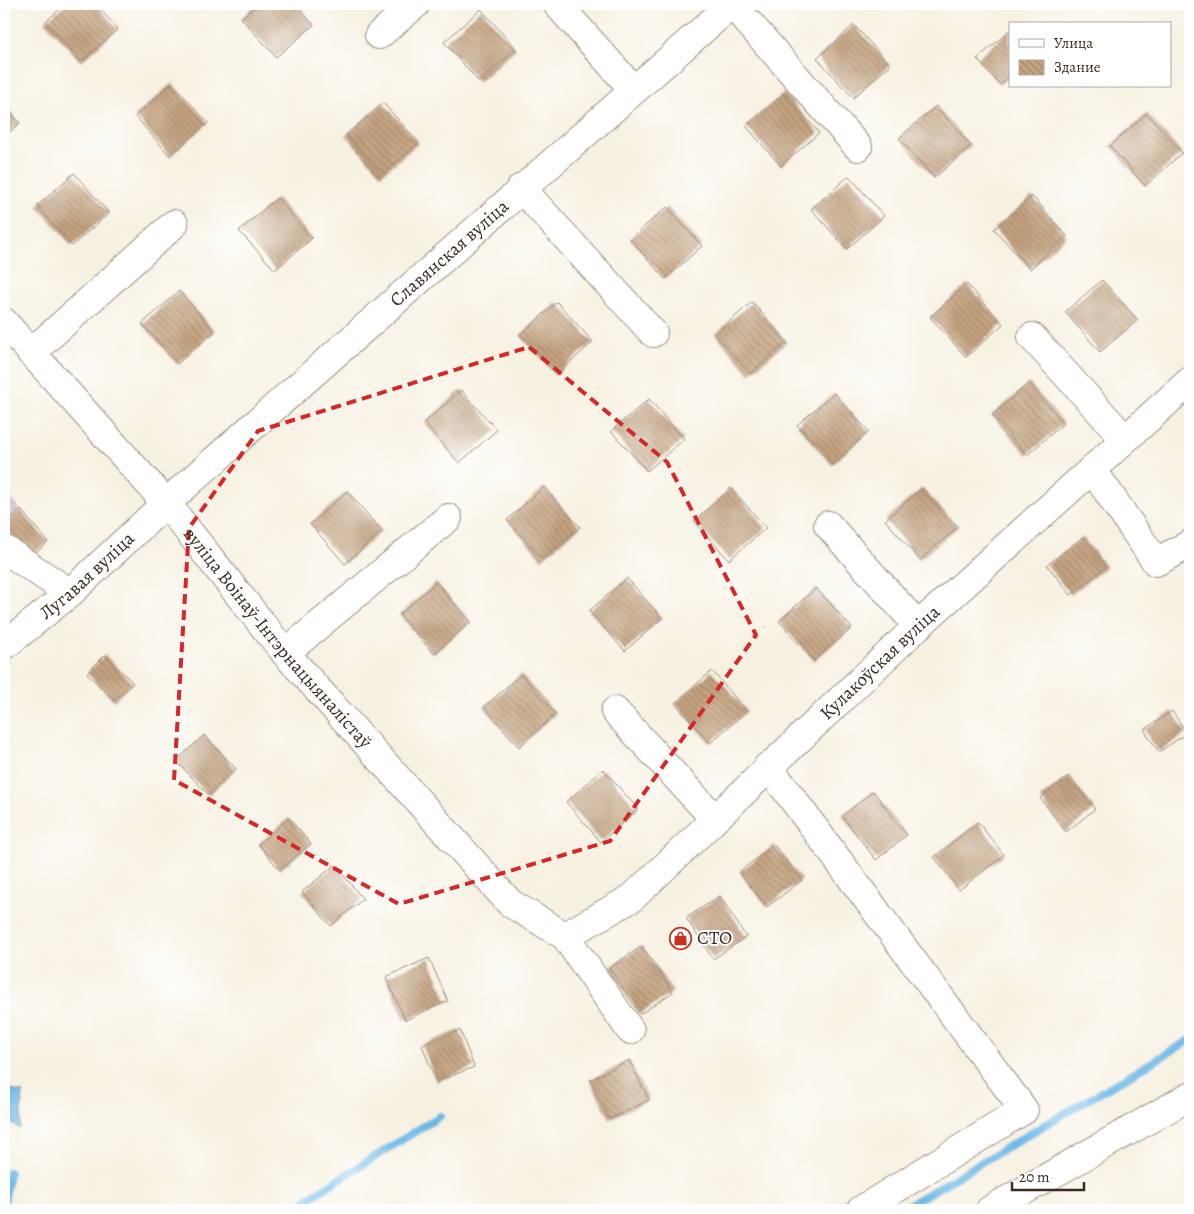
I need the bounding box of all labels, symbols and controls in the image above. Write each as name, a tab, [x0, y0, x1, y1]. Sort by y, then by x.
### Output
legend	[1009, 22, 1172, 88]
text: Улица	[1054, 33, 1093, 53]
text: Здание	[1054, 57, 1101, 77]
street label: Славянская вуліца	[384, 193, 515, 313]
street label: вуліца Воінаў-Інтэрнацыяналістаў	[177, 522, 378, 754]
street label: Лугавая вуліца	[34, 526, 140, 625]
street label: Кулакоўская вуліца	[814, 599, 946, 726]
place label: СТО	[697, 925, 732, 951]
shop icon: СТО	[669, 926, 693, 950]
scale bar	[1012, 1159, 1084, 1191]
text: 20 m	[1019, 1167, 1050, 1187]

